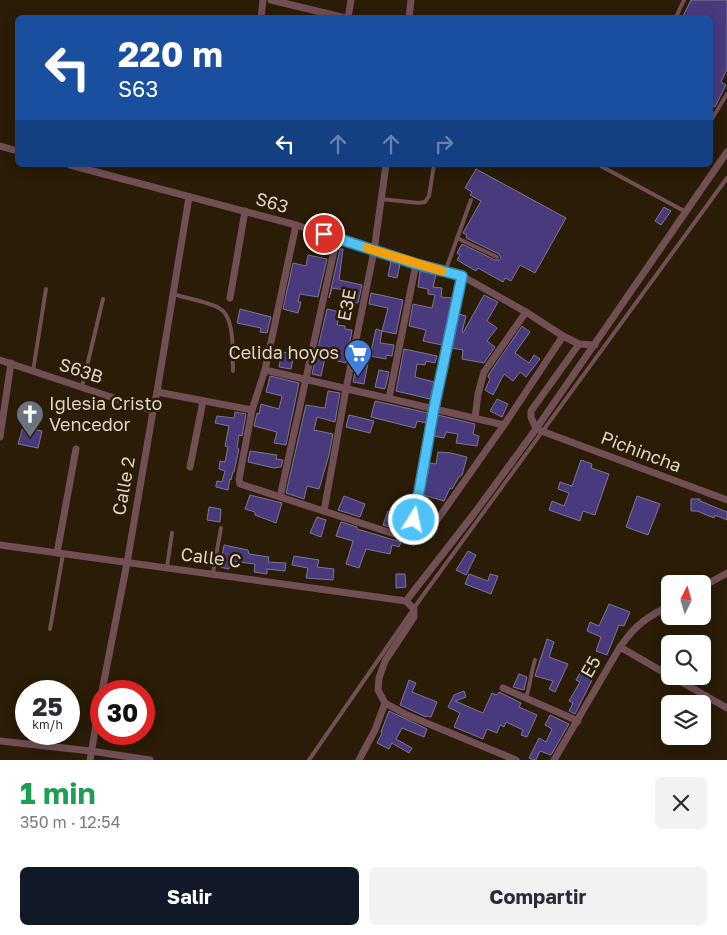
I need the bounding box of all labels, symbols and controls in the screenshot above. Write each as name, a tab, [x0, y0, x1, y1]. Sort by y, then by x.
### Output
text: 220 m	[118, 33, 223, 75]
icon: left	[35, 35, 100, 100]
text: S63	[118, 75, 158, 102]
icon: left	[271, 130, 299, 158]
icon: ahead	[324, 130, 352, 158]
icon: ahead	[377, 130, 405, 158]
icon: right	[430, 130, 458, 158]
street label: S63	[253, 187, 291, 217]
pin	[303, 213, 345, 255]
icon: arrive	[310, 220, 338, 248]
street label: E3E	[332, 287, 360, 323]
supermarket icon: Celida hoyos	[343, 338, 373, 377]
place label: Celida hoyos	[228, 341, 339, 363]
street label: S63B	[57, 353, 106, 387]
place label: Iglesia Cristo Vencedor	[49, 392, 162, 435]
church icon: Iglesia Cristo Vencedor	[15, 399, 45, 438]
street label: Pichincha	[598, 426, 685, 476]
street label: Calle 2	[107, 455, 139, 517]
position arrow	[387, 493, 439, 545]
street label: Calle C	[180, 542, 243, 572]
north arrow	[661, 575, 711, 625]
map controls	[661, 575, 711, 745]
button: search	[661, 635, 711, 685]
street label: E5	[575, 652, 605, 681]
speed limit sign: 30	[90, 680, 155, 745]
text: 25	[32, 691, 63, 722]
button: layers	[661, 695, 711, 745]
text: km/h	[32, 717, 63, 732]
text: 1 min	[20, 775, 96, 811]
button: close	[655, 777, 707, 829]
text: 350 m · 12:54	[20, 812, 120, 832]
button: Salir	[20, 867, 359, 925]
button: Compartir	[369, 867, 707, 925]

